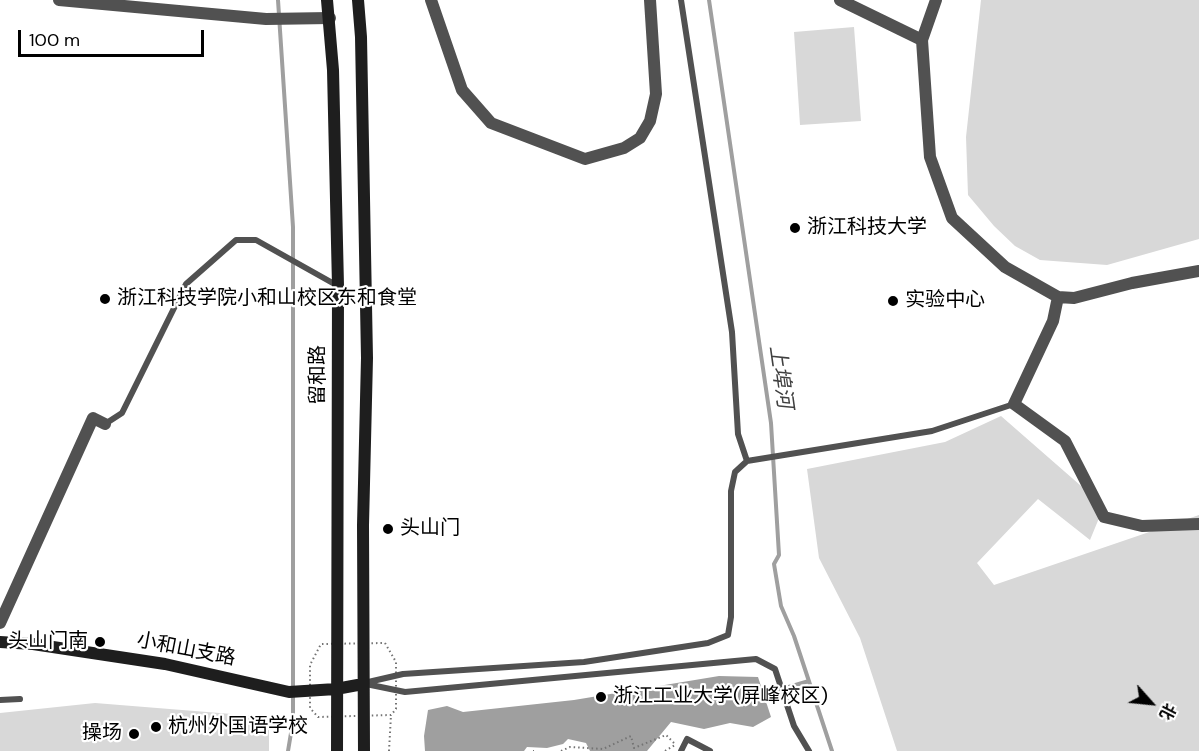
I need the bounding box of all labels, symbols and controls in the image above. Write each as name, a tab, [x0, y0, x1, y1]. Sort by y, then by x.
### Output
scale bar	[21, 18, 207, 56]
text: 100 m	[29, 28, 80, 52]
place label: 浙江科技大学	[807, 216, 927, 240]
marker: 浙江科技大学	[788, 221, 802, 235]
place label: 浙江科技学院小和山校区东和食堂	[117, 287, 417, 311]
place label: 实验中心	[905, 289, 985, 313]
marker: 浙江科技学院小和山校区东和食堂	[98, 292, 112, 306]
marker: 实验中心	[886, 294, 900, 308]
water label: 上埠河	[763, 344, 797, 410]
street label: 留和路	[307, 345, 331, 405]
place label: 头山门	[400, 517, 460, 541]
marker: 头山门	[381, 522, 395, 536]
street label: 小和山支路	[135, 629, 237, 671]
place label: 头山门南	[8, 630, 88, 654]
marker: 头山门南	[93, 635, 107, 649]
north arrow	[1121, 673, 1181, 733]
place label: 浙江工业大学(屏峰校区)	[613, 685, 828, 709]
marker: 浙江工业大学(屏峰校区)	[594, 690, 608, 704]
text: 北	[1154, 699, 1180, 723]
place label: 杭州外国语学校	[168, 715, 308, 739]
marker: 杭州外国语学校	[149, 720, 163, 734]
place label: 操场	[82, 722, 122, 746]
marker: 操场	[127, 727, 141, 741]

